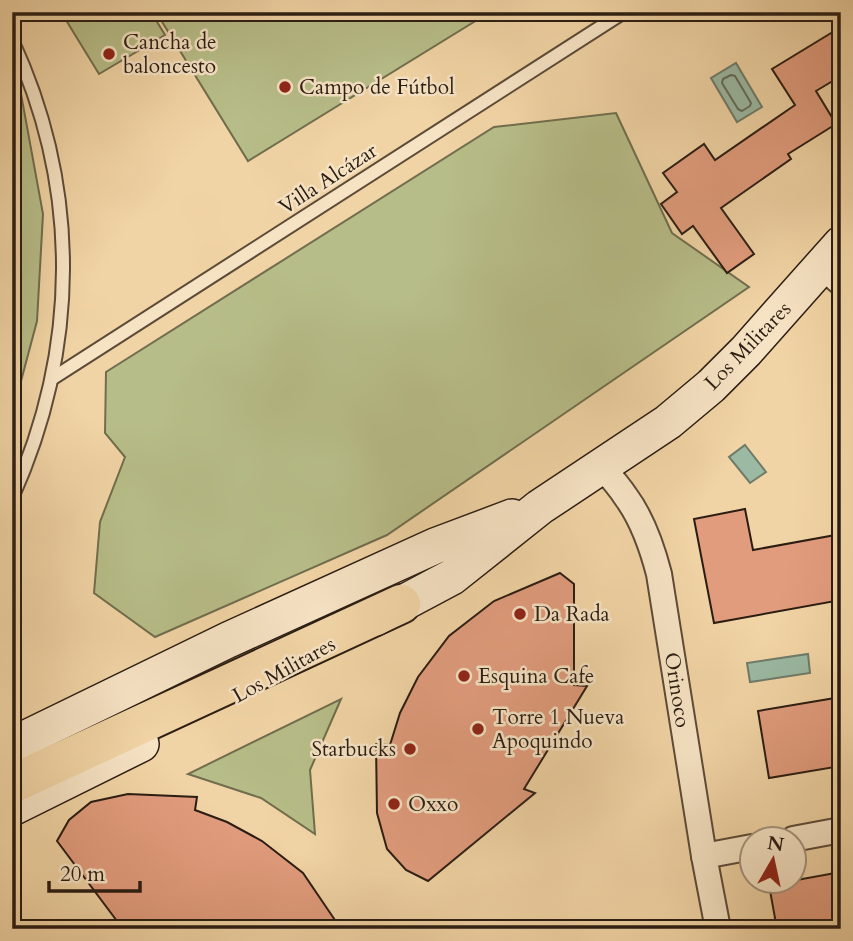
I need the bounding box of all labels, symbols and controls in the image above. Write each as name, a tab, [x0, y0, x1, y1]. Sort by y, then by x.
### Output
place label: Cancha de baloncesto	[123, 28, 217, 81]
marker: Cancha de baloncesto	[101, 46, 117, 62]
place label: Campo de Fútbol	[299, 73, 454, 102]
marker: Campo de Fútbol	[277, 79, 293, 95]
street label: Villa Alcázar	[273, 136, 383, 222]
street label: Los Militares	[698, 295, 798, 397]
place label: Da Rada	[534, 600, 610, 629]
marker: Da Rada	[512, 606, 528, 622]
street label: Los Militares	[227, 630, 341, 710]
street label: Orinoco	[657, 650, 697, 730]
place label: Esquina Cafe	[478, 662, 594, 691]
marker: Esquina Cafe	[456, 668, 472, 684]
place label: Torre 1 Nueva Apoquindo	[492, 703, 624, 756]
marker: Torre 1 Nueva Apoquindo	[470, 721, 486, 737]
place label: Starbucks	[311, 735, 396, 764]
marker: Starbucks	[402, 741, 418, 757]
place label: Oxxo	[408, 790, 458, 819]
marker: Oxxo	[386, 796, 402, 812]
north arrow	[738, 825, 808, 895]
text: N	[765, 830, 786, 858]
scale bar	[49, 850, 140, 894]
text: 20 m	[60, 860, 105, 889]

